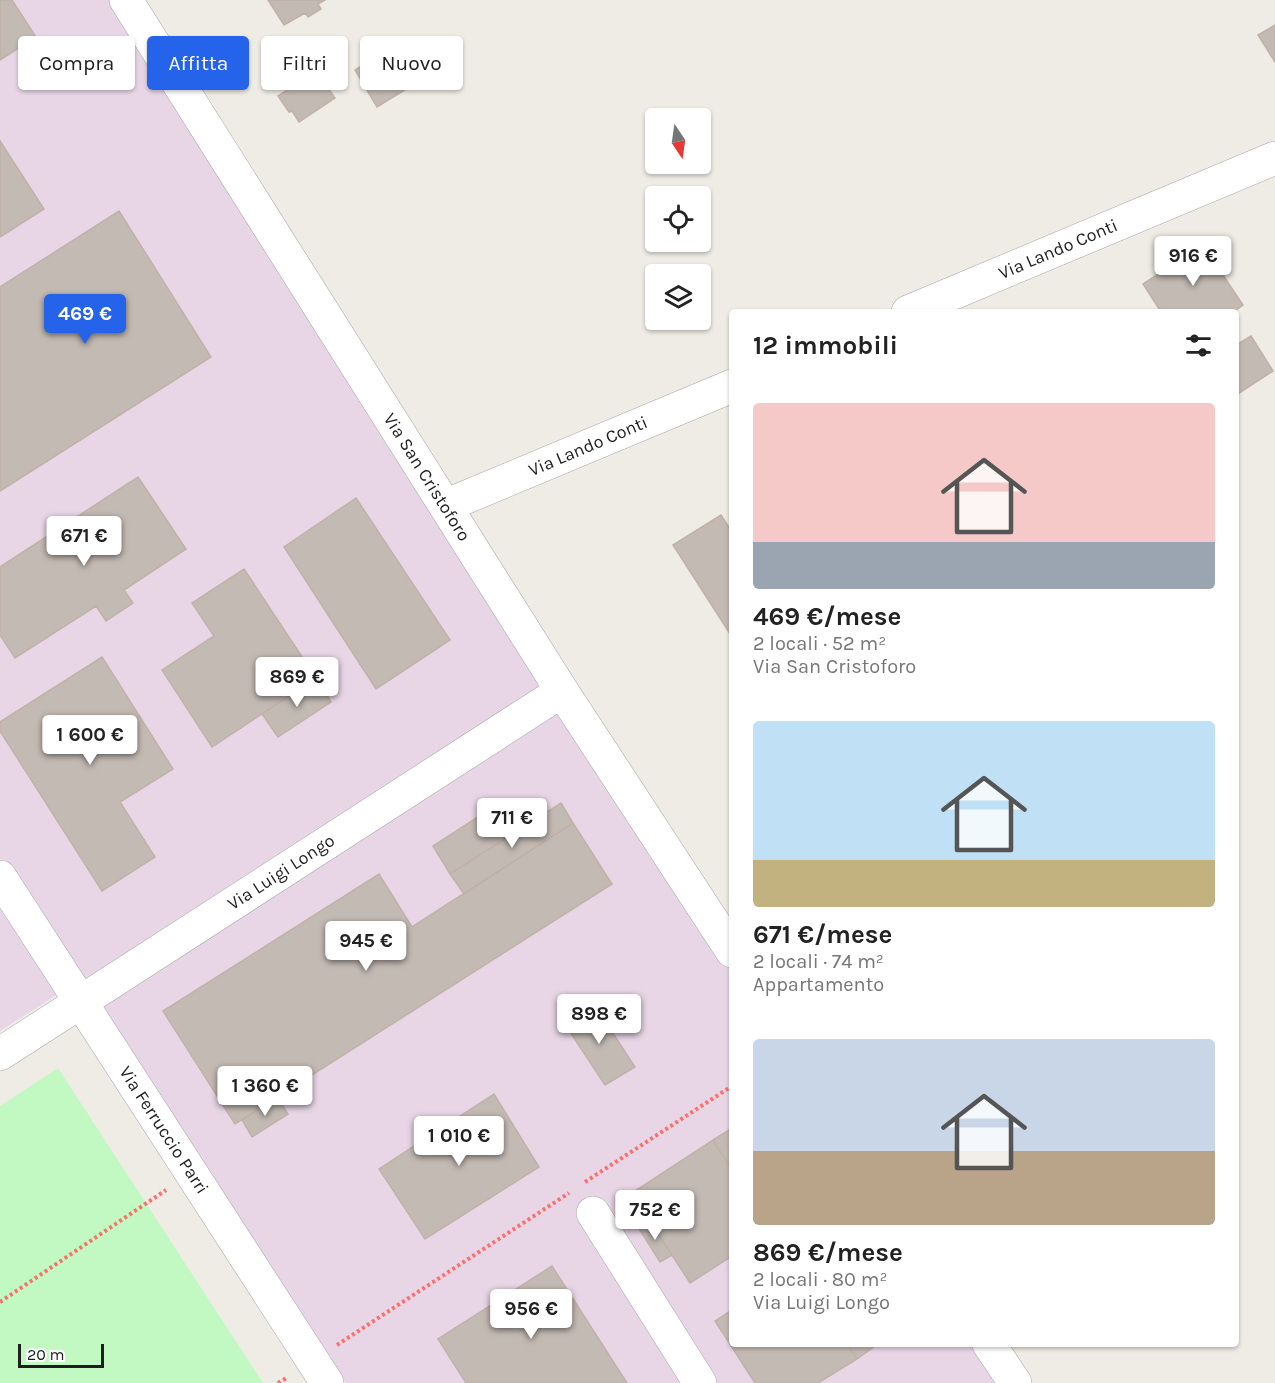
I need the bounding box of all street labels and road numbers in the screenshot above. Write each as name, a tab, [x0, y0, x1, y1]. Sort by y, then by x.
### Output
street label: Via Lando Conti	[995, 214, 1121, 284]
street label: Via San Cristoforo	[379, 409, 475, 545]
street label: Via Lando Conti	[525, 411, 651, 481]
street label: Via Luigi Longo	[223, 829, 339, 915]
street label: Via Ferruccio Parri	[114, 1062, 214, 1198]

